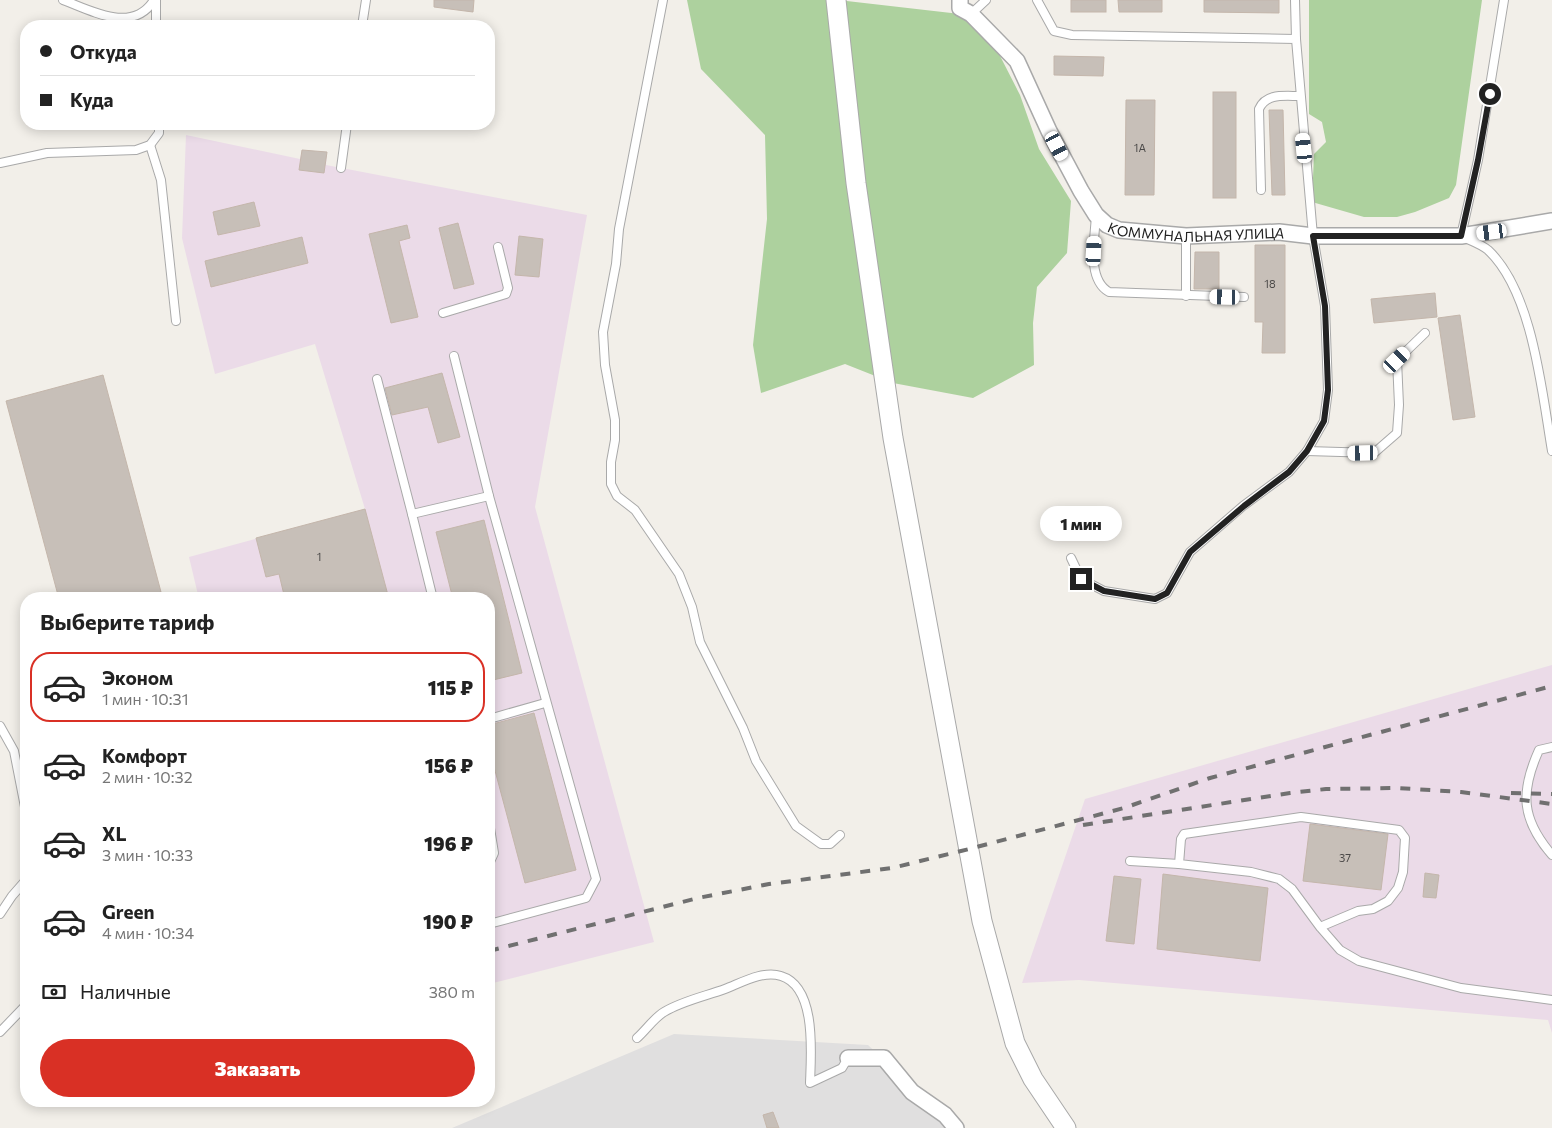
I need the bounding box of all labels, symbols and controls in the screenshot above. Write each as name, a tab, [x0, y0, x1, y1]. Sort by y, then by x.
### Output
text: Откуда	[70, 40, 137, 63]
route start	[1479, 83, 1501, 105]
text: Куда	[70, 88, 114, 111]
car	[1043, 129, 1070, 163]
car	[1294, 132, 1313, 164]
house number: 1А	[1134, 141, 1147, 154]
street label: КОММУНАЛЬНАЯ УЛИЦА	[1106, 218, 1286, 245]
car	[1476, 223, 1507, 241]
car	[1085, 236, 1102, 266]
house number: 18	[1264, 277, 1276, 290]
car	[1209, 289, 1240, 305]
car	[1381, 344, 1413, 376]
car	[1347, 445, 1378, 461]
callout: 1 мин	[1040, 506, 1122, 542]
text: 1 мин	[1060, 514, 1102, 533]
house number: 1	[317, 550, 321, 563]
route end	[1070, 568, 1092, 590]
text: Выберите тариф	[40, 608, 214, 635]
icon: car	[42, 665, 87, 710]
text: Эконом	[102, 666, 173, 689]
text: 115 ₽	[428, 676, 473, 699]
text: 1 мин · 10:31	[102, 689, 189, 708]
icon: car	[42, 743, 87, 788]
text: Комфорт	[102, 744, 187, 767]
text: 156 ₽	[425, 754, 473, 777]
text: 2 мин · 10:32	[102, 767, 193, 786]
icon: car	[42, 821, 87, 866]
text: XL	[102, 822, 127, 845]
text: 196 ₽	[424, 832, 473, 855]
text: 3 мин · 10:33	[102, 845, 193, 864]
house number: 37	[1339, 851, 1351, 864]
icon: car	[42, 899, 87, 944]
text: Green	[102, 900, 154, 923]
text: 190 ₽	[423, 910, 473, 933]
text: 4 мин · 10:34	[102, 923, 194, 942]
icon: cash	[40, 978, 68, 1006]
text: Наличные	[80, 980, 171, 1003]
text: 380 m	[429, 982, 475, 1001]
button: Заказать	[40, 1039, 475, 1097]

